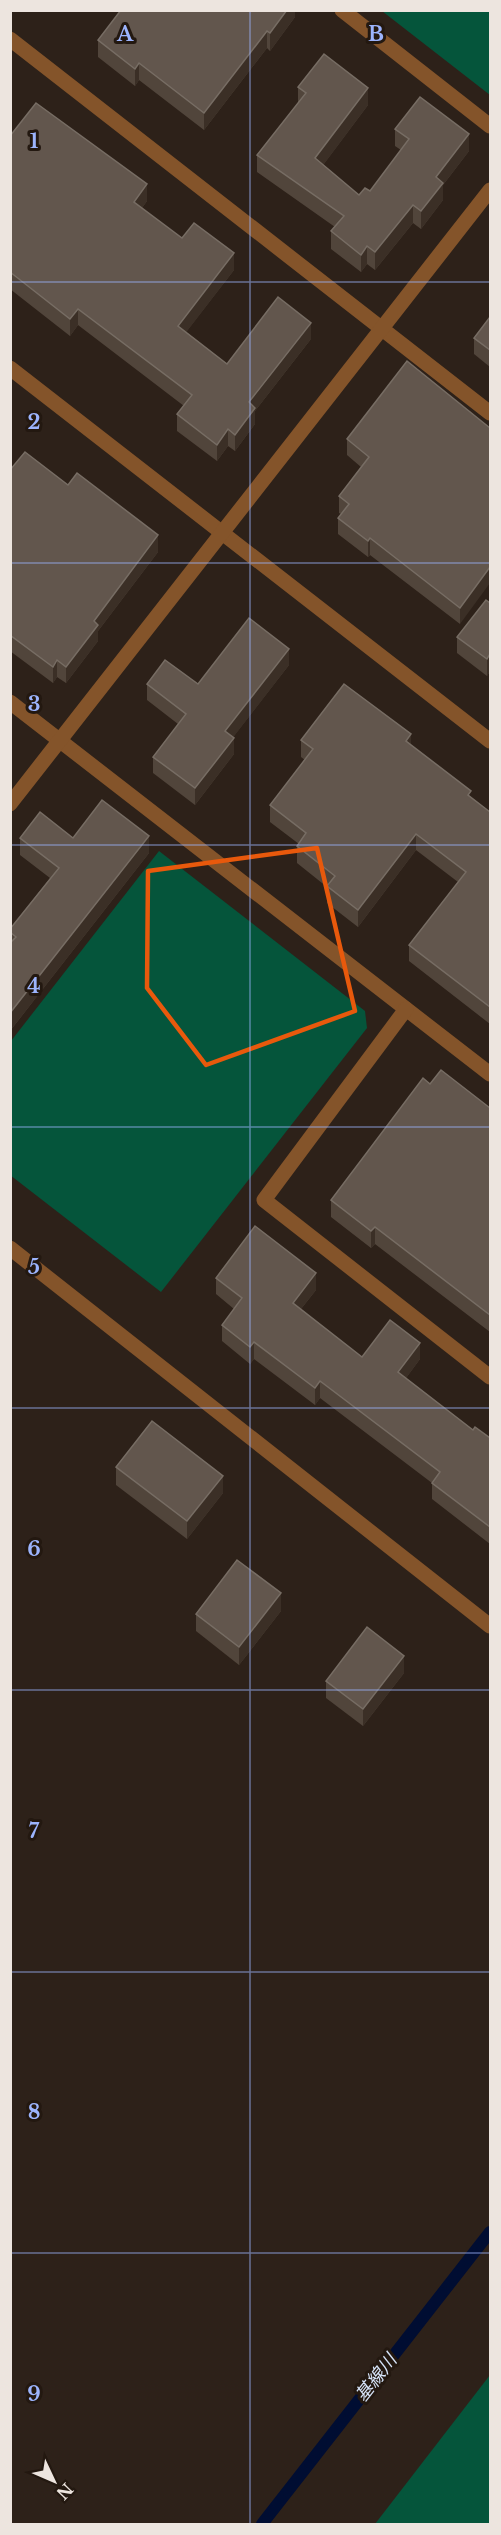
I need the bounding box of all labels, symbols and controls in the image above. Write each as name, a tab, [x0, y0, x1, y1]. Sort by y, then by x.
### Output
text: A	[116, 22, 134, 46]
text: B	[368, 22, 384, 46]
text: 1	[30, 129, 39, 153]
text: 2	[27, 410, 41, 434]
text: 3	[28, 692, 40, 716]
text: 4	[27, 974, 41, 998]
text: 5	[28, 1255, 40, 1279]
text: 6	[27, 1537, 41, 1561]
text: 7	[29, 1819, 40, 1843]
text: 8	[28, 2100, 40, 2124]
water label: 基線川	[351, 2348, 403, 2406]
text: 9	[27, 2382, 41, 2406]
north arrow	[24, 2451, 84, 2511]
text: N	[52, 2479, 77, 2504]

